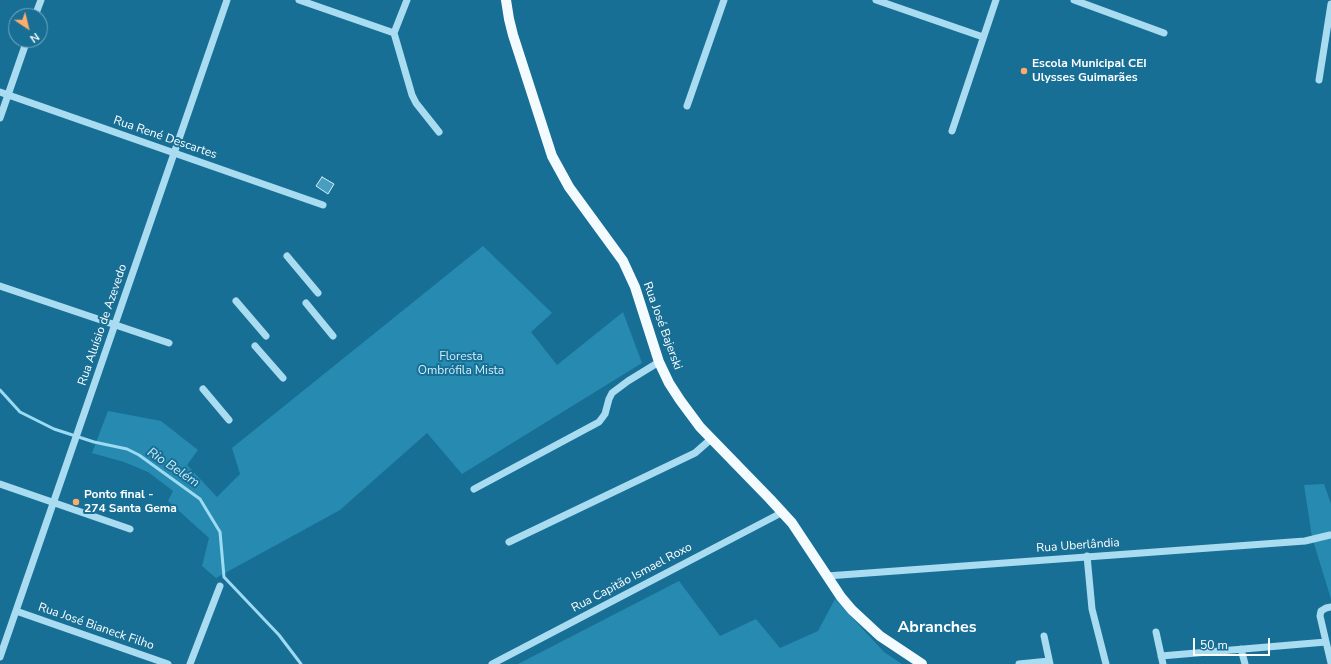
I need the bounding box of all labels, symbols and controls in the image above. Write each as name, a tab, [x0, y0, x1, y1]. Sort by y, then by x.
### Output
north arrow	[8, 8, 48, 48]
text: N	[27, 29, 42, 46]
place label: Escola Municipal CEI Ulysses Guimarães	[1032, 57, 1147, 85]
marker: Escola Municipal CEI Ulysses Guimarães	[1019, 66, 1029, 76]
street label: Rua René Descartes	[111, 114, 219, 162]
street label: Rua Aluísio de Azevedo	[75, 262, 131, 388]
street label: Rua José Bajerski	[639, 280, 685, 372]
park label: Floresta Ombrófila Mista	[418, 350, 504, 378]
water label: Rio Belém	[144, 445, 202, 491]
place label: Ponto final - 274 Santa Gema	[84, 488, 177, 516]
marker: Ponto final - 274 Santa Gema	[71, 497, 81, 507]
street label: Rua Uberlândia	[1036, 536, 1120, 556]
street label: Rua Capitão Ismael Roxo	[569, 540, 695, 616]
street label: Rua José Bianeck Filho	[36, 600, 156, 654]
district label: Abranches	[897, 618, 977, 638]
scale bar	[1195, 630, 1272, 656]
text: 50 m	[1200, 637, 1228, 653]

